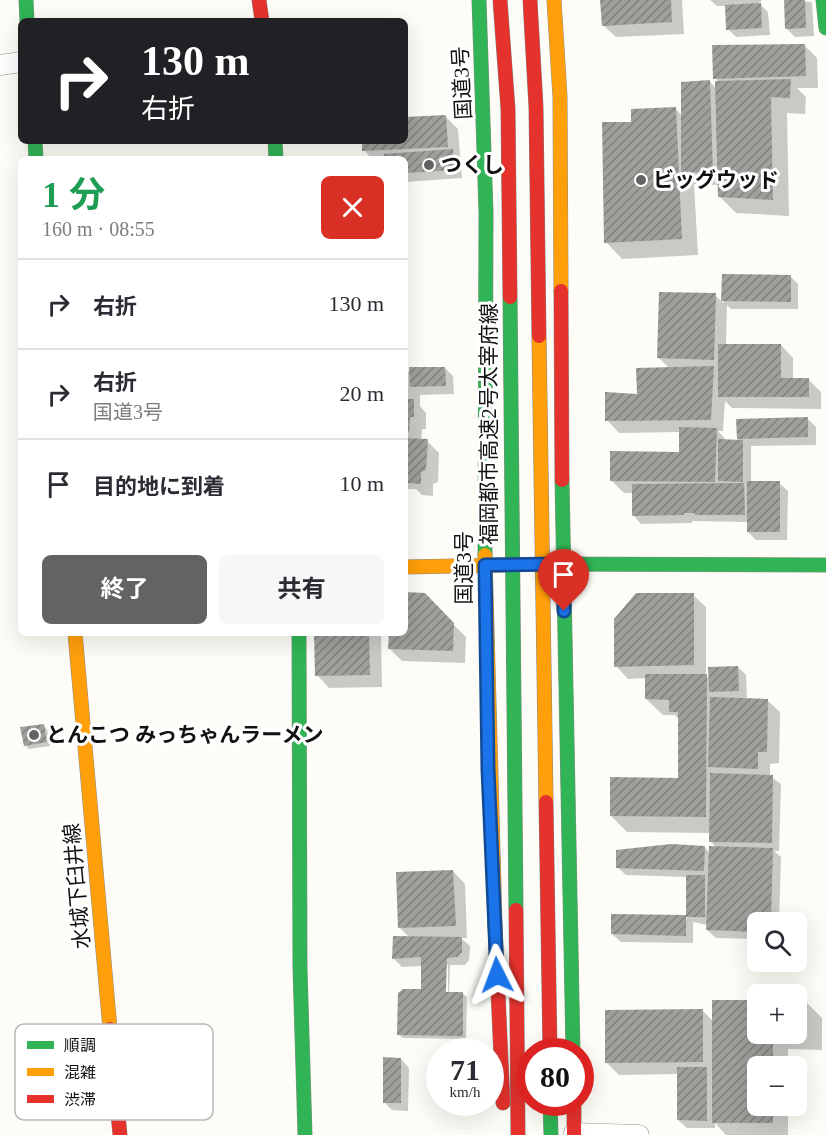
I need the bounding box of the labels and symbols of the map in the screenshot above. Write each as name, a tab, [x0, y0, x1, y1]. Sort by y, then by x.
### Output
street label: 国道3号	[448, 46, 476, 120]
place label: つくし	[441, 153, 504, 177]
marker: つくし	[422, 158, 436, 172]
place label: ビッグウッド	[653, 168, 779, 192]
marker: ビッグウッド	[634, 173, 648, 187]
street label: 福岡都市高速2号太宰府線	[477, 303, 501, 545]
street label: 国道3号	[452, 531, 476, 605]
pin	[538, 549, 589, 611]
place label: とんこつ みっちゃんラーメン	[46, 723, 323, 747]
marker: とんこつ みっちゃんラーメン	[27, 728, 41, 742]
street label: 水城下臼井線	[60, 822, 94, 950]
position arrow	[465, 943, 529, 1007]
legend	[15, 1024, 213, 1120]
text: 順調	[64, 1037, 96, 1054]
speed limit sign: 80	[516, 1038, 594, 1116]
text: 混雑	[64, 1064, 96, 1081]
text: 渋滞	[64, 1091, 96, 1108]

